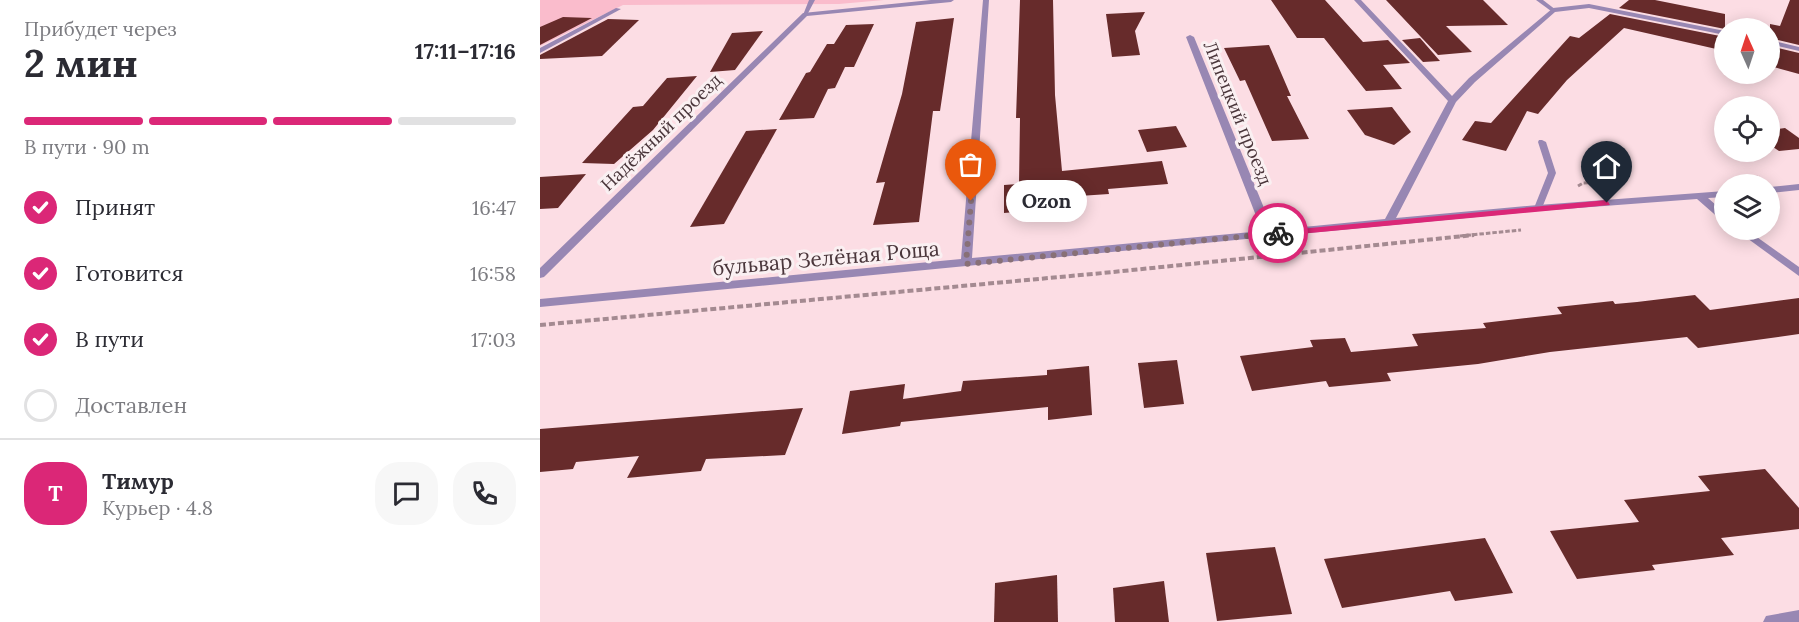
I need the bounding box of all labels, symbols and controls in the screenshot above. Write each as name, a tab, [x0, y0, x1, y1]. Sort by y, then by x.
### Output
text: Прибудет через	[24, 16, 177, 41]
north arrow	[1714, 18, 1780, 84]
map controls	[1714, 18, 1780, 240]
text: 17:11–17:16	[415, 37, 516, 65]
street label: Липецкий проезд	[1199, 37, 1278, 189]
text: 2 мин	[24, 38, 138, 88]
street label: Надёжный проезд	[596, 68, 726, 196]
button: locate	[1714, 96, 1780, 162]
text: В пути · 90 m	[24, 134, 150, 159]
pin	[945, 139, 996, 201]
pin	[1581, 141, 1632, 203]
icon: bag	[954, 148, 987, 181]
icon: home	[1590, 150, 1623, 183]
button: layers	[1714, 174, 1780, 240]
callout: Ozon	[1007, 180, 1088, 222]
text: Ozon	[1022, 188, 1071, 213]
icon: check	[24, 191, 57, 224]
text: Принят	[75, 193, 155, 221]
text: 16:47	[472, 195, 516, 220]
courier	[1248, 203, 1308, 263]
icon: bike	[1262, 217, 1295, 250]
street label: бульвар Зелёная Роща	[711, 235, 941, 281]
icon: check	[24, 257, 57, 290]
text: Готовится	[75, 259, 184, 287]
text: 16:58	[470, 261, 516, 286]
icon: check	[24, 323, 57, 356]
text: В пути	[75, 325, 144, 353]
text: 17:03	[471, 327, 516, 352]
text: Доставлен	[75, 391, 187, 419]
button: chat	[375, 462, 438, 525]
button: phone	[453, 462, 516, 525]
text: Тимур	[102, 467, 174, 495]
text: Т	[48, 479, 63, 507]
text: Курьер · 4.8	[102, 495, 213, 520]

